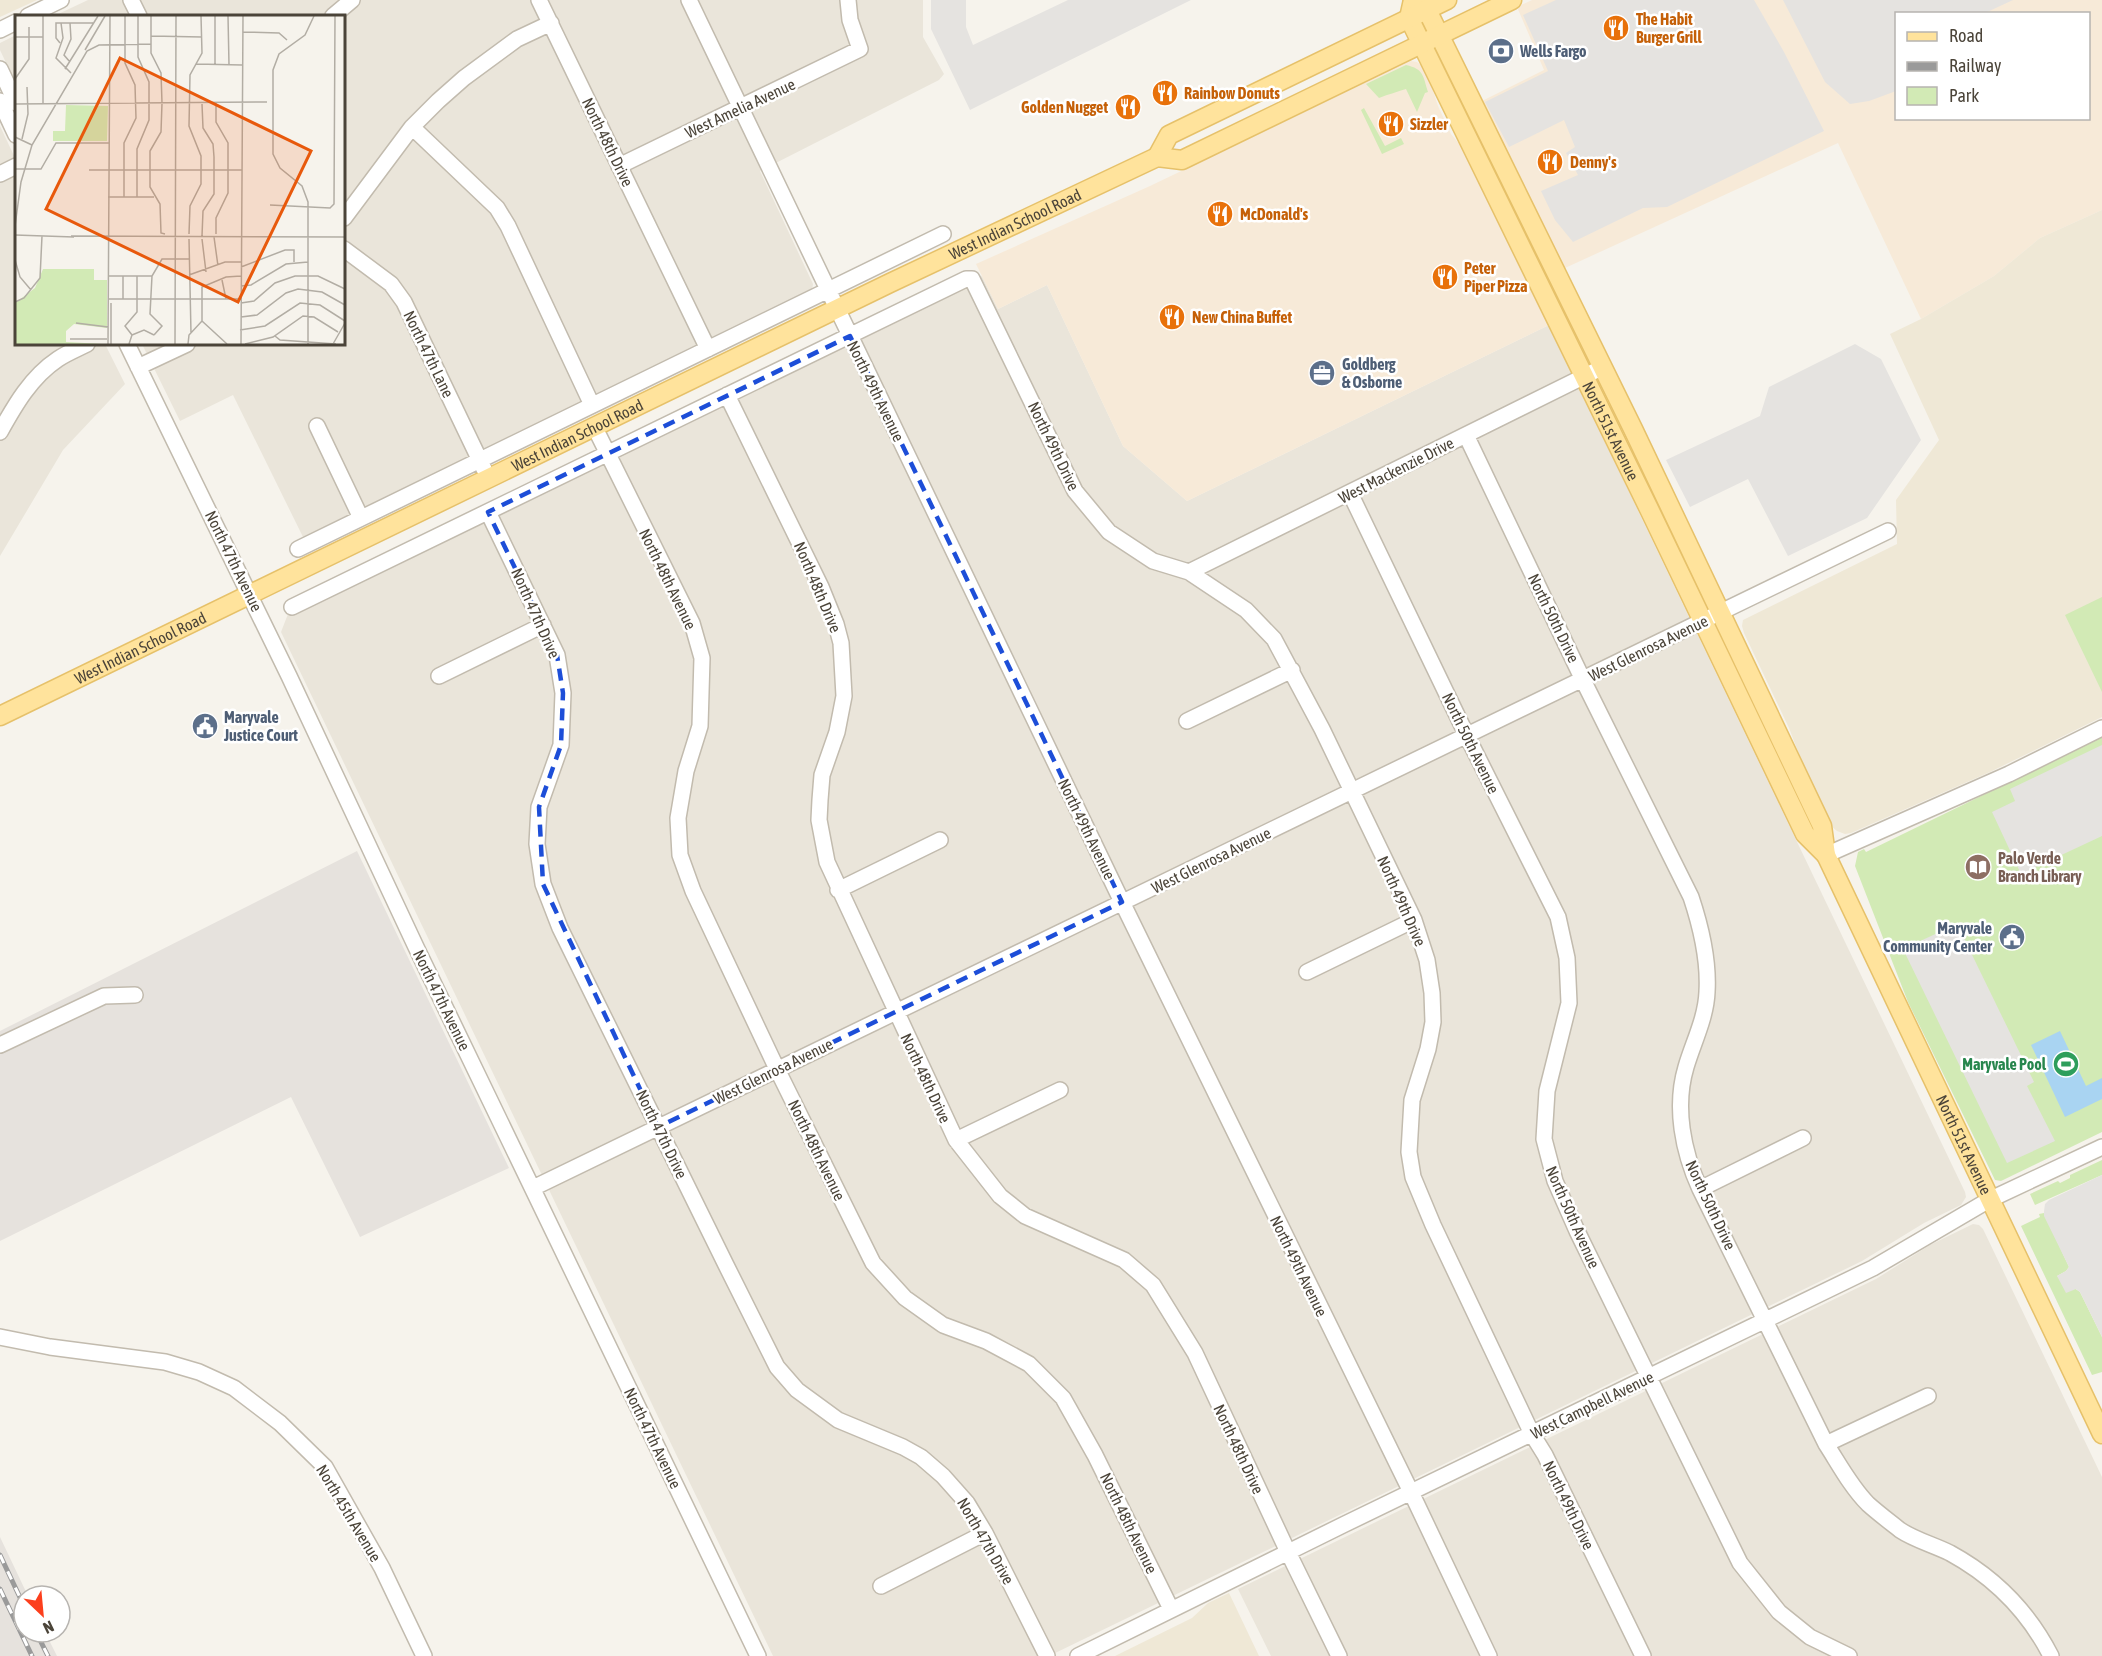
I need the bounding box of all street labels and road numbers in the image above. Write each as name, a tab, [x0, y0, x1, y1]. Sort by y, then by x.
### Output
street label: West Amelia Avenue	[682, 75, 798, 141]
street label: North 48th Drive	[579, 95, 637, 189]
street label: West Indian School Road	[946, 185, 1084, 263]
street label: North 47th Lane	[400, 308, 458, 400]
street label: North 49th Avenue	[844, 338, 908, 444]
street label: North 51st Avenue	[1579, 378, 1643, 483]
street label: West Indian School Road	[509, 396, 646, 475]
street label: North 49th Drive	[1025, 399, 1083, 493]
street label: West Mackenzie Drive	[1336, 433, 1456, 507]
street label: North 47th Avenue	[202, 508, 266, 614]
street label: North 48th Avenue	[636, 526, 700, 632]
street label: North 48th Drive	[791, 539, 845, 635]
street label: North 47th Drive	[508, 565, 564, 661]
street label: North 50th Drive	[1525, 571, 1583, 665]
street label: West Indian School Road	[72, 608, 209, 687]
street label: West Glenrosa Avenue	[1586, 611, 1710, 685]
street label: North 50th Avenue	[1439, 690, 1503, 796]
street label: North 49th Avenue	[1055, 776, 1119, 882]
street label: West Glenrosa Avenue	[1149, 823, 1273, 897]
street label: North 49th Drive	[1374, 853, 1430, 949]
street label: North 47th Avenue	[410, 947, 474, 1053]
street label: North 48th Drive	[897, 1030, 955, 1126]
street label: West Glenrosa Avenue	[711, 1034, 835, 1108]
street label: North 47th Drive	[633, 1087, 691, 1181]
street label: North 51st Avenue	[1933, 1092, 1995, 1197]
street label: North 48th Avenue	[785, 1097, 849, 1203]
street label: North 50th Drive	[1682, 1157, 1740, 1253]
street label: North 50th Avenue	[1542, 1163, 1604, 1271]
street label: North 49th Avenue	[1267, 1213, 1331, 1319]
street label: West Campbell Avenue	[1528, 1367, 1657, 1443]
street label: North 47th Avenue	[621, 1385, 685, 1491]
street label: North 48th Drive	[1210, 1401, 1268, 1497]
street label: North 49th Drive	[1540, 1458, 1598, 1552]
street label: North 45th Avenue	[313, 1461, 385, 1565]
street label: North 48th Avenue	[1097, 1470, 1161, 1576]
street label: North 47th Drive	[954, 1495, 1018, 1587]

